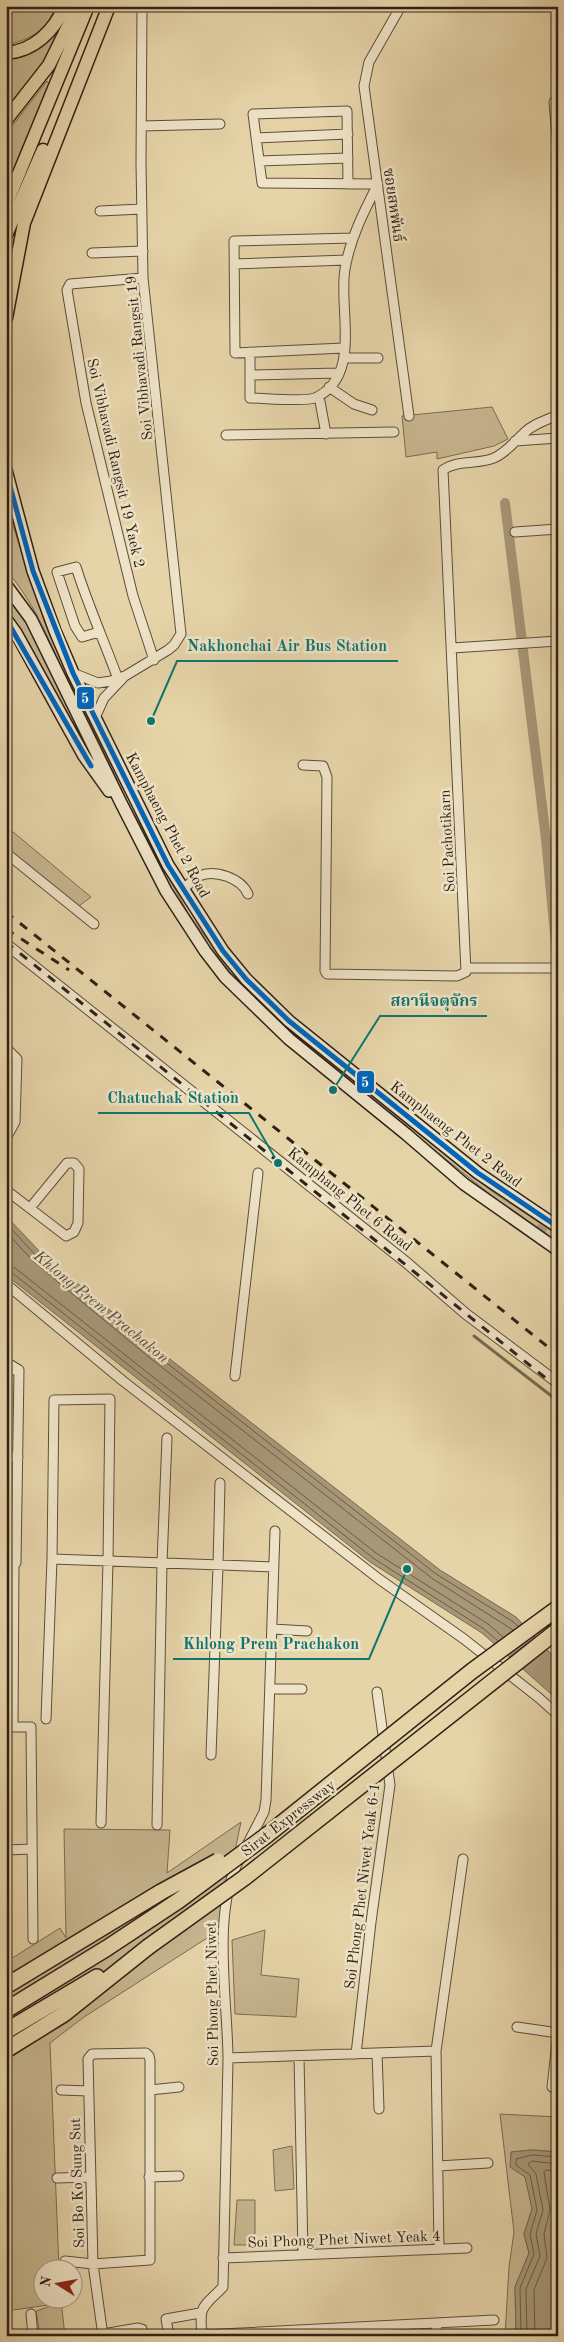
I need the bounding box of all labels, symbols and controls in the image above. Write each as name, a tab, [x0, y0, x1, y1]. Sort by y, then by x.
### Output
street label: ซอยสหพันธ์	[380, 167, 409, 244]
street label: Soi Vibhavadi Rangsit 19	[124, 275, 157, 441]
street label: Soi Vibhavadi Rangsit 19 Yaek 2	[83, 357, 146, 570]
callout: Nakhonchai Air Bus Station	[177, 630, 398, 661]
text: Nakhonchai Air Bus Station	[187, 639, 387, 655]
line badge: 5	[76, 686, 95, 710]
text: 5	[81, 692, 89, 706]
street label: Kamphaeng Phet 2 Road	[122, 751, 211, 901]
street label: Soi Pachotikarn	[438, 789, 459, 893]
callout: สถานีจตุจักร	[380, 985, 487, 1016]
text: สถานีจตุจักร	[391, 992, 477, 1012]
line badge: 5	[356, 1070, 375, 1094]
text: 5	[361, 1076, 369, 1090]
street label: Kamphaeng Phet 2 Road	[386, 1079, 524, 1191]
callout: Chatuchak Station	[98, 1082, 249, 1113]
text: Chatuchak Station	[107, 1091, 239, 1107]
street label: Kamphang Phet 6 Road	[284, 1145, 414, 1255]
water label: Khlong Prem Prachakon	[29, 1248, 171, 1367]
callout: Khlong Prem Prachakon	[173, 1628, 369, 1659]
text: Khlong Prem Prachakon	[183, 1637, 359, 1653]
street label: Sirat Expressway	[239, 1778, 339, 1860]
street label: Soi Phong Phet Niwet Yeak 6-1	[343, 1782, 384, 1990]
street label: Soi Phong Phet Niwet	[205, 1922, 222, 2066]
street label: Soi Bo Ko Sung Sut	[69, 2118, 88, 2248]
street label: Soi Phong Phet Niwet Yeak 4	[247, 2230, 441, 2251]
north arrow	[32, 2260, 82, 2310]
text: N	[38, 2275, 54, 2288]

